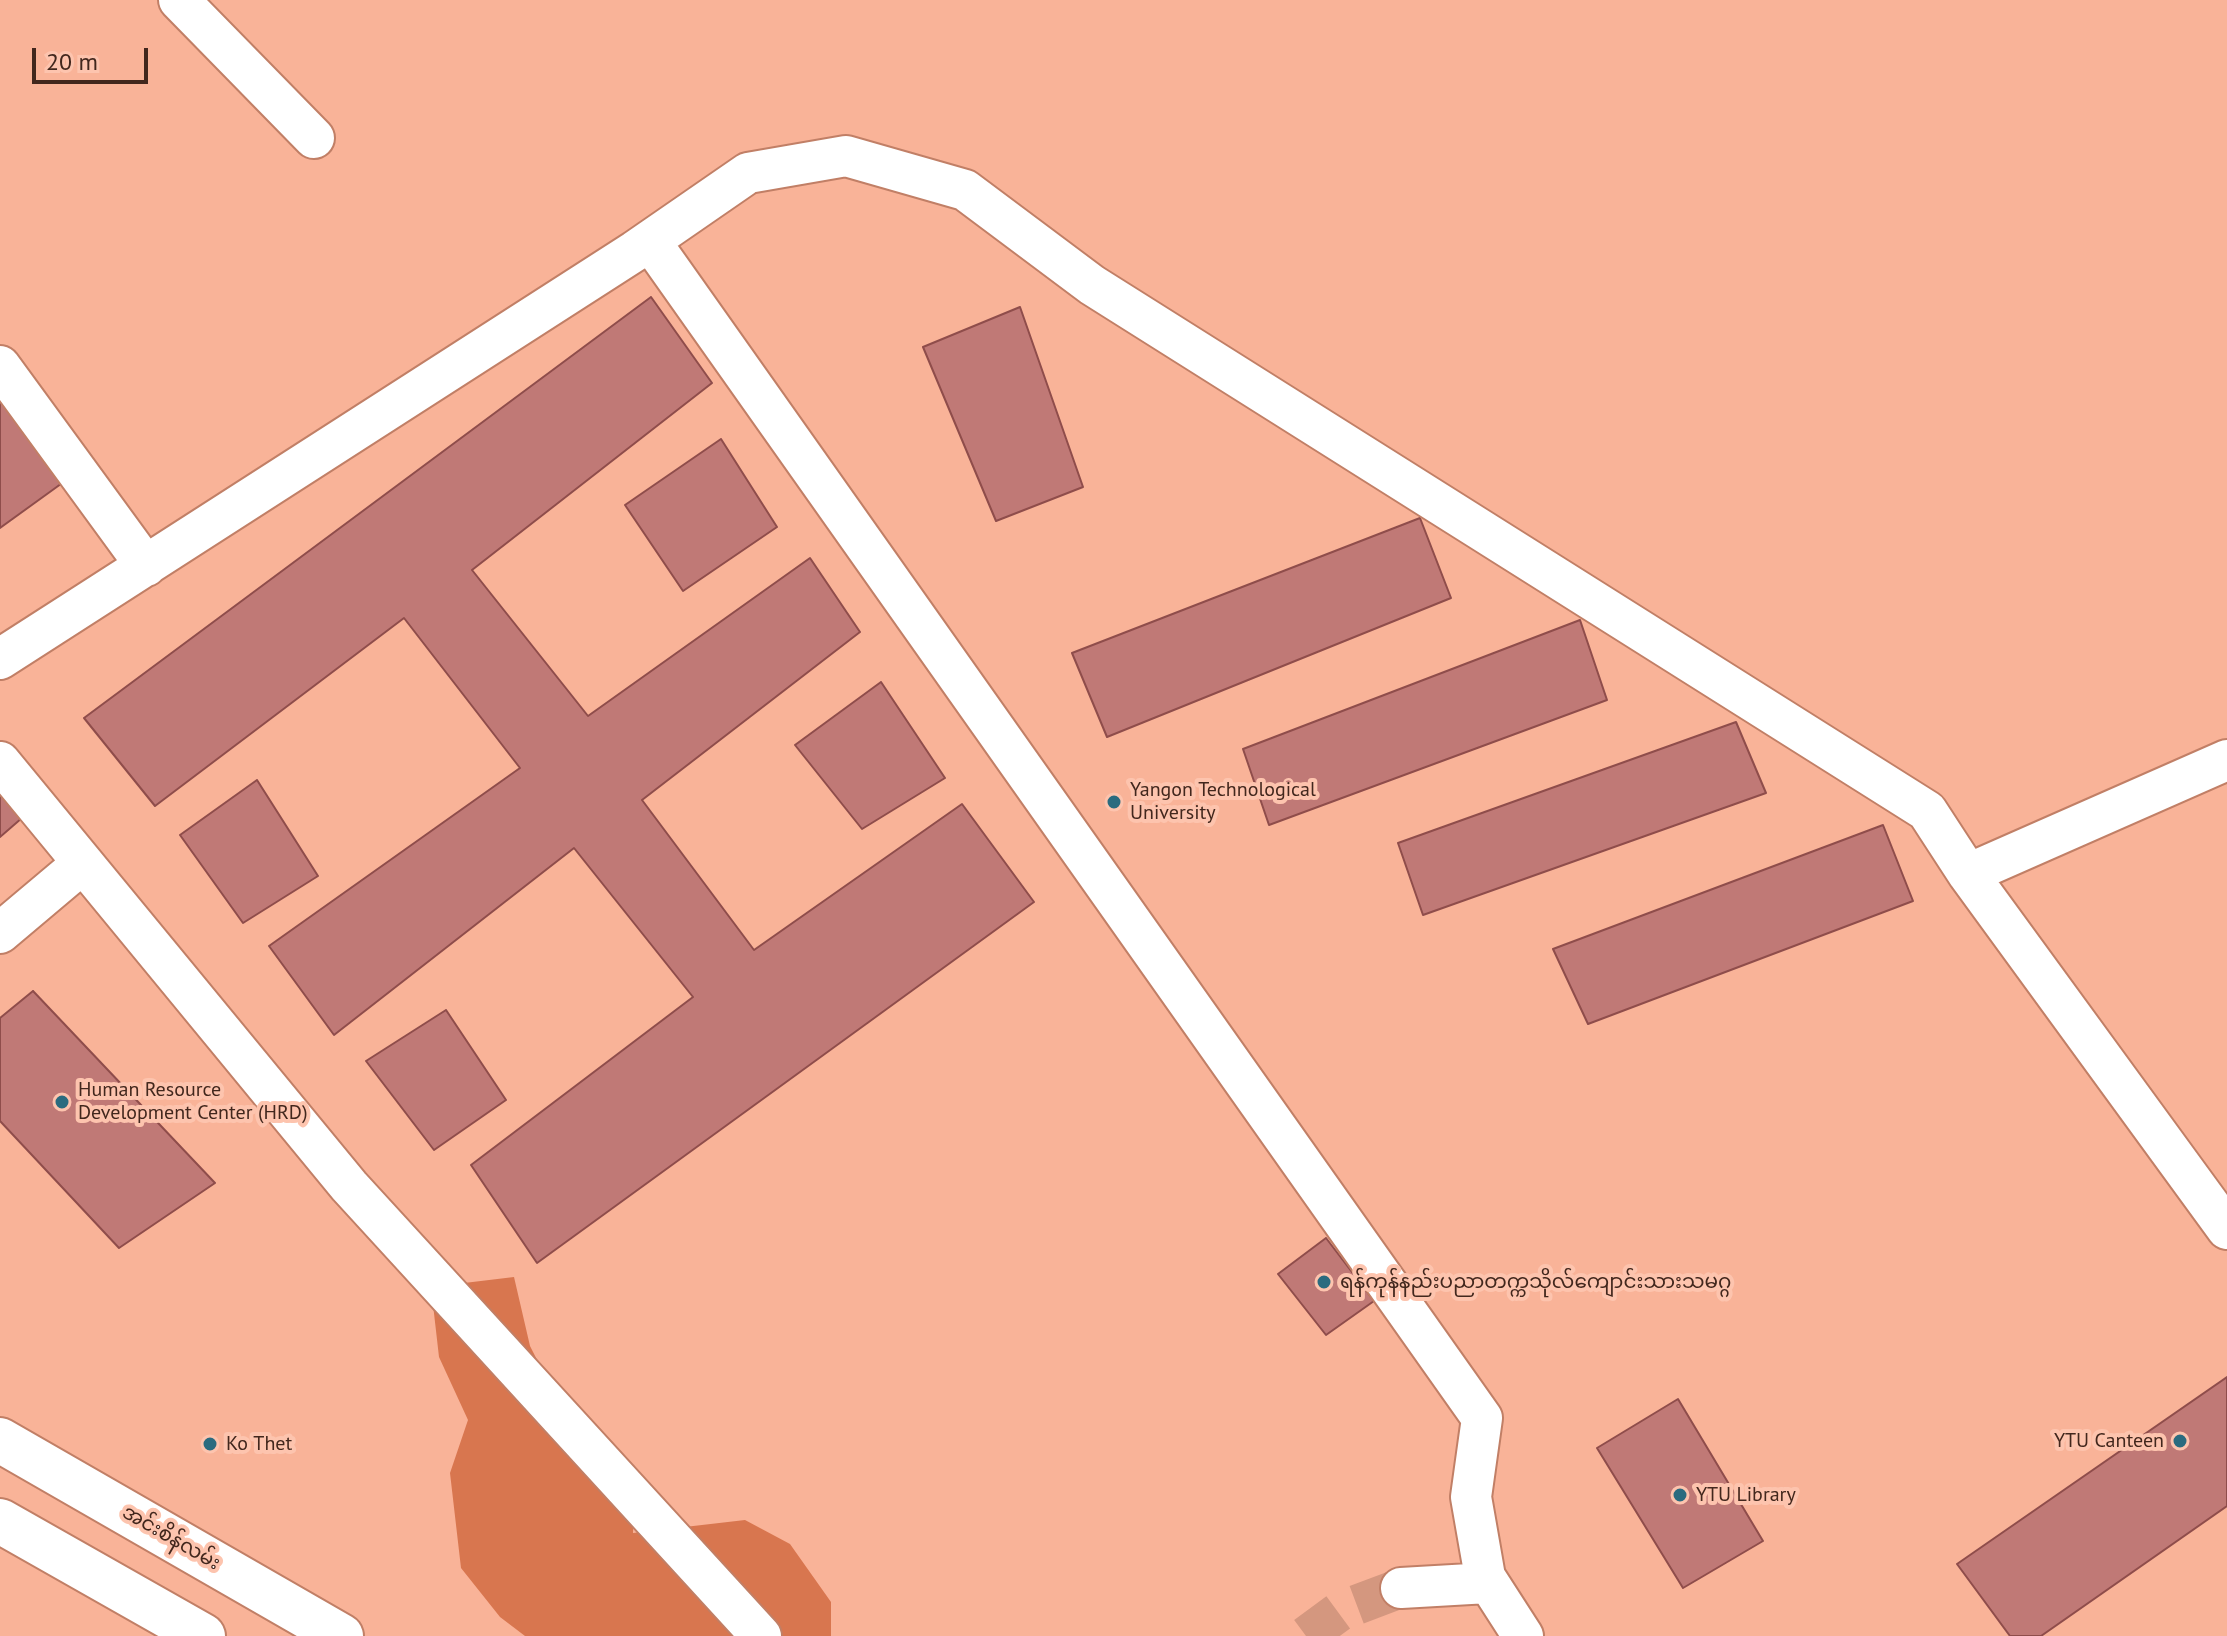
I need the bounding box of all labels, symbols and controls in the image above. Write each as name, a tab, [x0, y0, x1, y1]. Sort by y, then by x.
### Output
scale bar	[36, 32, 152, 82]
text: 20 m	[46, 46, 98, 77]
place label: Yangon Technological University	[1130, 778, 1316, 825]
marker: Yangon Technological University	[1105, 793, 1123, 811]
place label: Human Resource Development Center (HRD)	[78, 1078, 308, 1125]
marker: Human Resource Development Center (HRD)	[53, 1093, 71, 1111]
place label: ရန်ကုန်နည်းပညာတက္ကသိုလ်ကျောင်းသားသမဂ္ဂ	[1340, 1270, 1731, 1294]
marker: ရန်ကုန်နည်းပညာတက္ကသိုလ်ကျောင်းသားသမဂ္ဂ	[1315, 1273, 1333, 1291]
place label: YTU Canteen	[2054, 1429, 2164, 1453]
place label: Ko Thet	[226, 1432, 292, 1456]
marker: YTU Canteen	[2171, 1432, 2189, 1450]
marker: Ko Thet	[201, 1435, 219, 1453]
place label: YTU Library	[1696, 1483, 1796, 1507]
marker: YTU Library	[1671, 1486, 1689, 1504]
street label: အင်းစိန်လမ်း	[118, 1500, 224, 1576]

